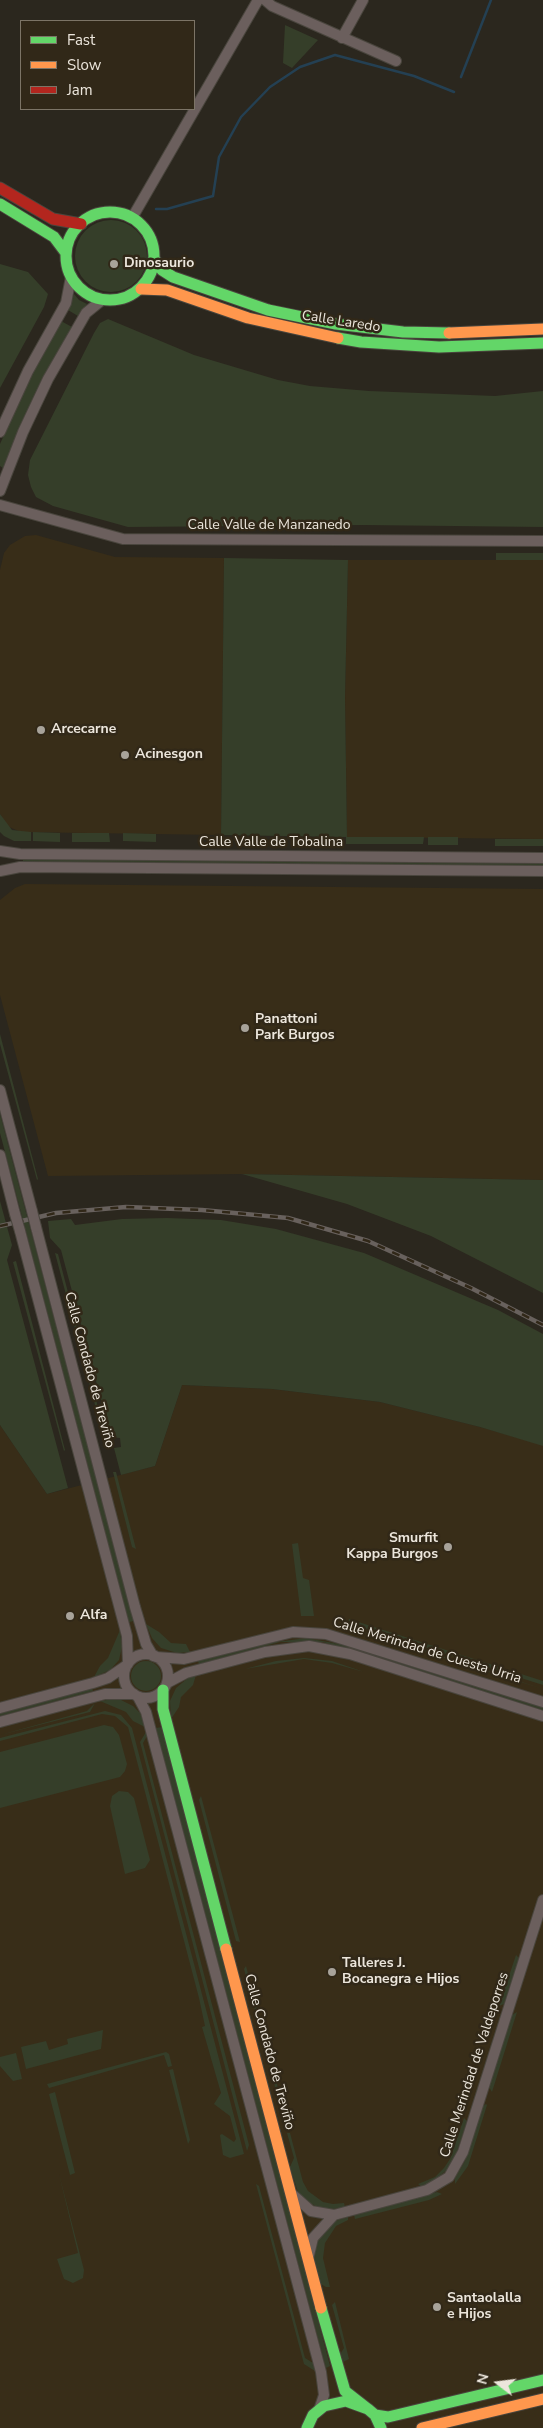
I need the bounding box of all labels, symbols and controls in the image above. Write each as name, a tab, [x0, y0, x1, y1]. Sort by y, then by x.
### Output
legend	[20, 20, 195, 110]
text: Fast	[67, 30, 95, 50]
text: Slow	[67, 55, 101, 75]
text: Jam	[67, 80, 93, 100]
place label: Dinosaurio	[124, 256, 194, 272]
marker: Dinosaurio	[108, 258, 120, 270]
street label: Calle Laredo	[301, 308, 381, 336]
street label: Calle Valle de Manzanedo	[187, 518, 351, 534]
place label: Arcecarne	[51, 722, 116, 738]
marker: Arcecarne	[35, 724, 47, 736]
place label: Acinesgon	[135, 747, 203, 763]
marker: Acinesgon	[119, 749, 131, 761]
street label: Calle Valle de Tobalina	[199, 835, 343, 851]
place label: Panattoni Park Burgos	[255, 1012, 335, 1044]
marker: Panattoni Park Burgos	[239, 1022, 251, 1034]
street label: Calle Condado de Treviño	[60, 1290, 118, 1450]
place label: Smurfit Kappa Burgos	[346, 1531, 438, 1564]
marker: Smurfit Kappa Burgos	[442, 1541, 454, 1553]
place label: Alfa	[80, 1608, 107, 1624]
marker: Alfa	[64, 1610, 76, 1622]
street label: Calle Merindad de Cuesta Urria	[331, 1614, 523, 1688]
place label: Talleres J. Bocanegra e Hijos	[342, 1956, 459, 1988]
marker: Talleres J. Bocanegra e Hijos	[326, 1966, 338, 1978]
street label: Calle Merindad de Valdeporres	[437, 1970, 513, 2160]
street label: Calle Condado de Treviño	[240, 1972, 298, 2132]
place label: Santaolalla e Hijos	[447, 2291, 521, 2324]
marker: Santaolalla e Hijos	[431, 2301, 443, 2313]
north arrow	[473, 2358, 523, 2408]
text: N	[472, 2371, 494, 2387]

